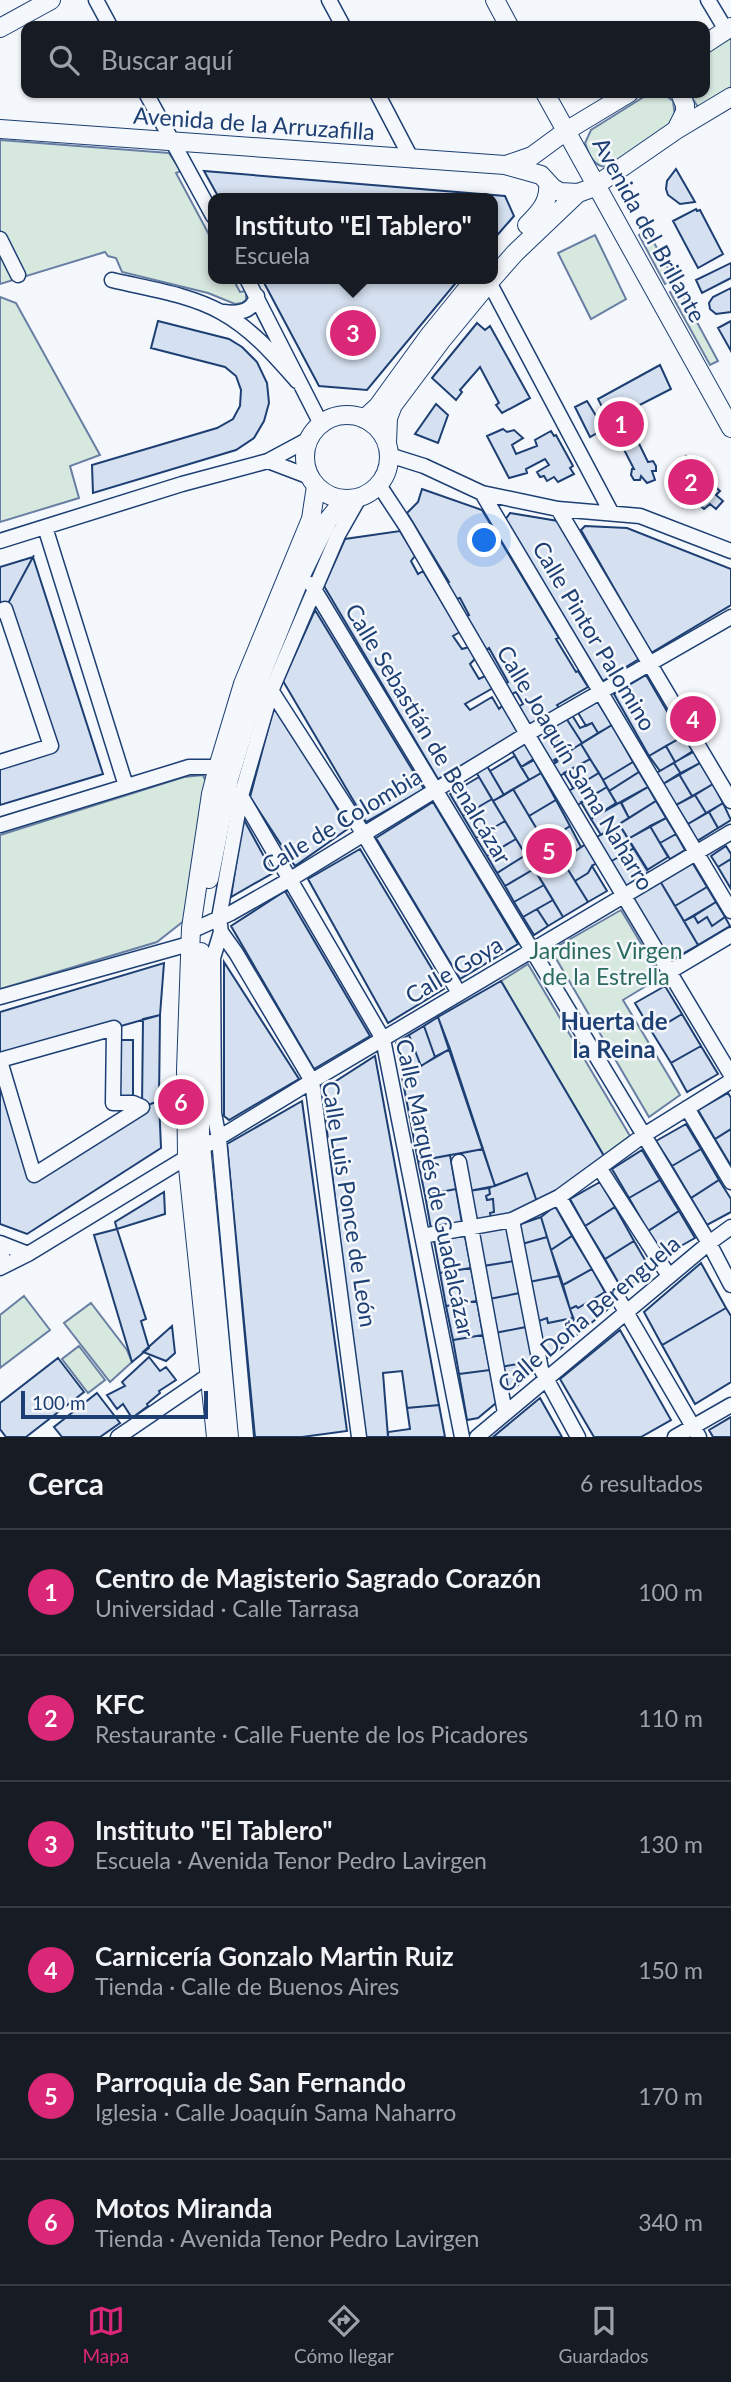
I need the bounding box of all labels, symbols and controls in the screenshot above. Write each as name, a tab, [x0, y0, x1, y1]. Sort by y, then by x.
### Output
search box	[21, 21, 710, 98]
icon: search	[45, 41, 83, 79]
text: Buscar aquí	[101, 44, 232, 76]
street label: Avenida de la Arruzafilla	[132, 101, 376, 145]
street label: Avenida del Brillante	[587, 132, 712, 327]
popup	[208, 193, 498, 284]
text: Instituto "El Tablero"	[234, 209, 472, 241]
text: Escuela	[234, 241, 310, 269]
pin: 3	[330, 307, 376, 359]
pin: 1	[598, 398, 644, 450]
pin: 2	[668, 456, 714, 508]
your location	[467, 523, 501, 557]
street label: Calle Pintor Palomino	[527, 536, 663, 735]
street label: Calle Sebastián de Benalcázar	[340, 598, 518, 869]
street label: Calle Joaquín Sama Naharro	[492, 640, 660, 895]
pin: 4	[670, 693, 716, 745]
street label: Calle de Colombia	[256, 761, 427, 879]
pin: 5	[526, 825, 572, 877]
street label: Calle Goya	[400, 929, 507, 1009]
park label: Jardines Virgen de la Estrella	[530, 936, 682, 990]
district label: Huerta de la Reina	[561, 1006, 668, 1063]
street label: Calle Marqués de Guadalcázar	[391, 1036, 481, 1340]
pin: 6	[158, 1076, 204, 1128]
street label: Calle Luis Ponce de León	[317, 1079, 383, 1329]
street label: Calle Doña Berenguela	[491, 1229, 685, 1398]
scale bar	[21, 1388, 208, 1420]
text: 100 m	[32, 1391, 86, 1414]
text: Cerca	[28, 1465, 104, 1501]
text: 6 resultados	[580, 1469, 703, 1497]
text: Centro de Magisterio Sagrado Corazón	[95, 1562, 541, 1594]
text: 1	[44, 1578, 58, 1606]
text: 100 m	[638, 1578, 703, 1606]
text: Universidad · Calle Tarrasa	[95, 1594, 359, 1622]
text: KFC	[95, 1688, 145, 1720]
text: 2	[44, 1704, 58, 1732]
text: 110 m	[638, 1704, 703, 1732]
text: Restaurante · Calle Fuente de los Picadores	[95, 1720, 528, 1748]
text: Instituto "El Tablero"	[95, 1814, 333, 1846]
text: 3	[44, 1830, 58, 1858]
text: 130 m	[638, 1830, 703, 1858]
text: Escuela · Avenida Tenor Pedro Lavirgen	[95, 1846, 487, 1874]
text: Carnicería Gonzalo Martin Ruiz	[95, 1940, 454, 1972]
text: 4	[44, 1956, 58, 1984]
text: 150 m	[638, 1956, 703, 1984]
text: Tienda · Calle de Buenos Aires	[95, 1972, 399, 2000]
text: Parroquia de San Fernando	[95, 2066, 406, 2098]
text: 5	[44, 2082, 58, 2110]
text: 170 m	[638, 2082, 703, 2110]
text: Iglesia · Calle Joaquín Sama Naharro	[95, 2098, 456, 2126]
text: Motos Miranda	[95, 2192, 272, 2224]
text: 6	[44, 2208, 58, 2236]
text: 340 m	[638, 2208, 703, 2236]
text: Tienda · Avenida Tenor Pedro Lavirgen	[95, 2224, 479, 2252]
tab: Mapa	[82, 2302, 129, 2367]
tab: Cómo llegar	[294, 2302, 394, 2367]
tab: Guardados	[559, 2302, 649, 2367]

